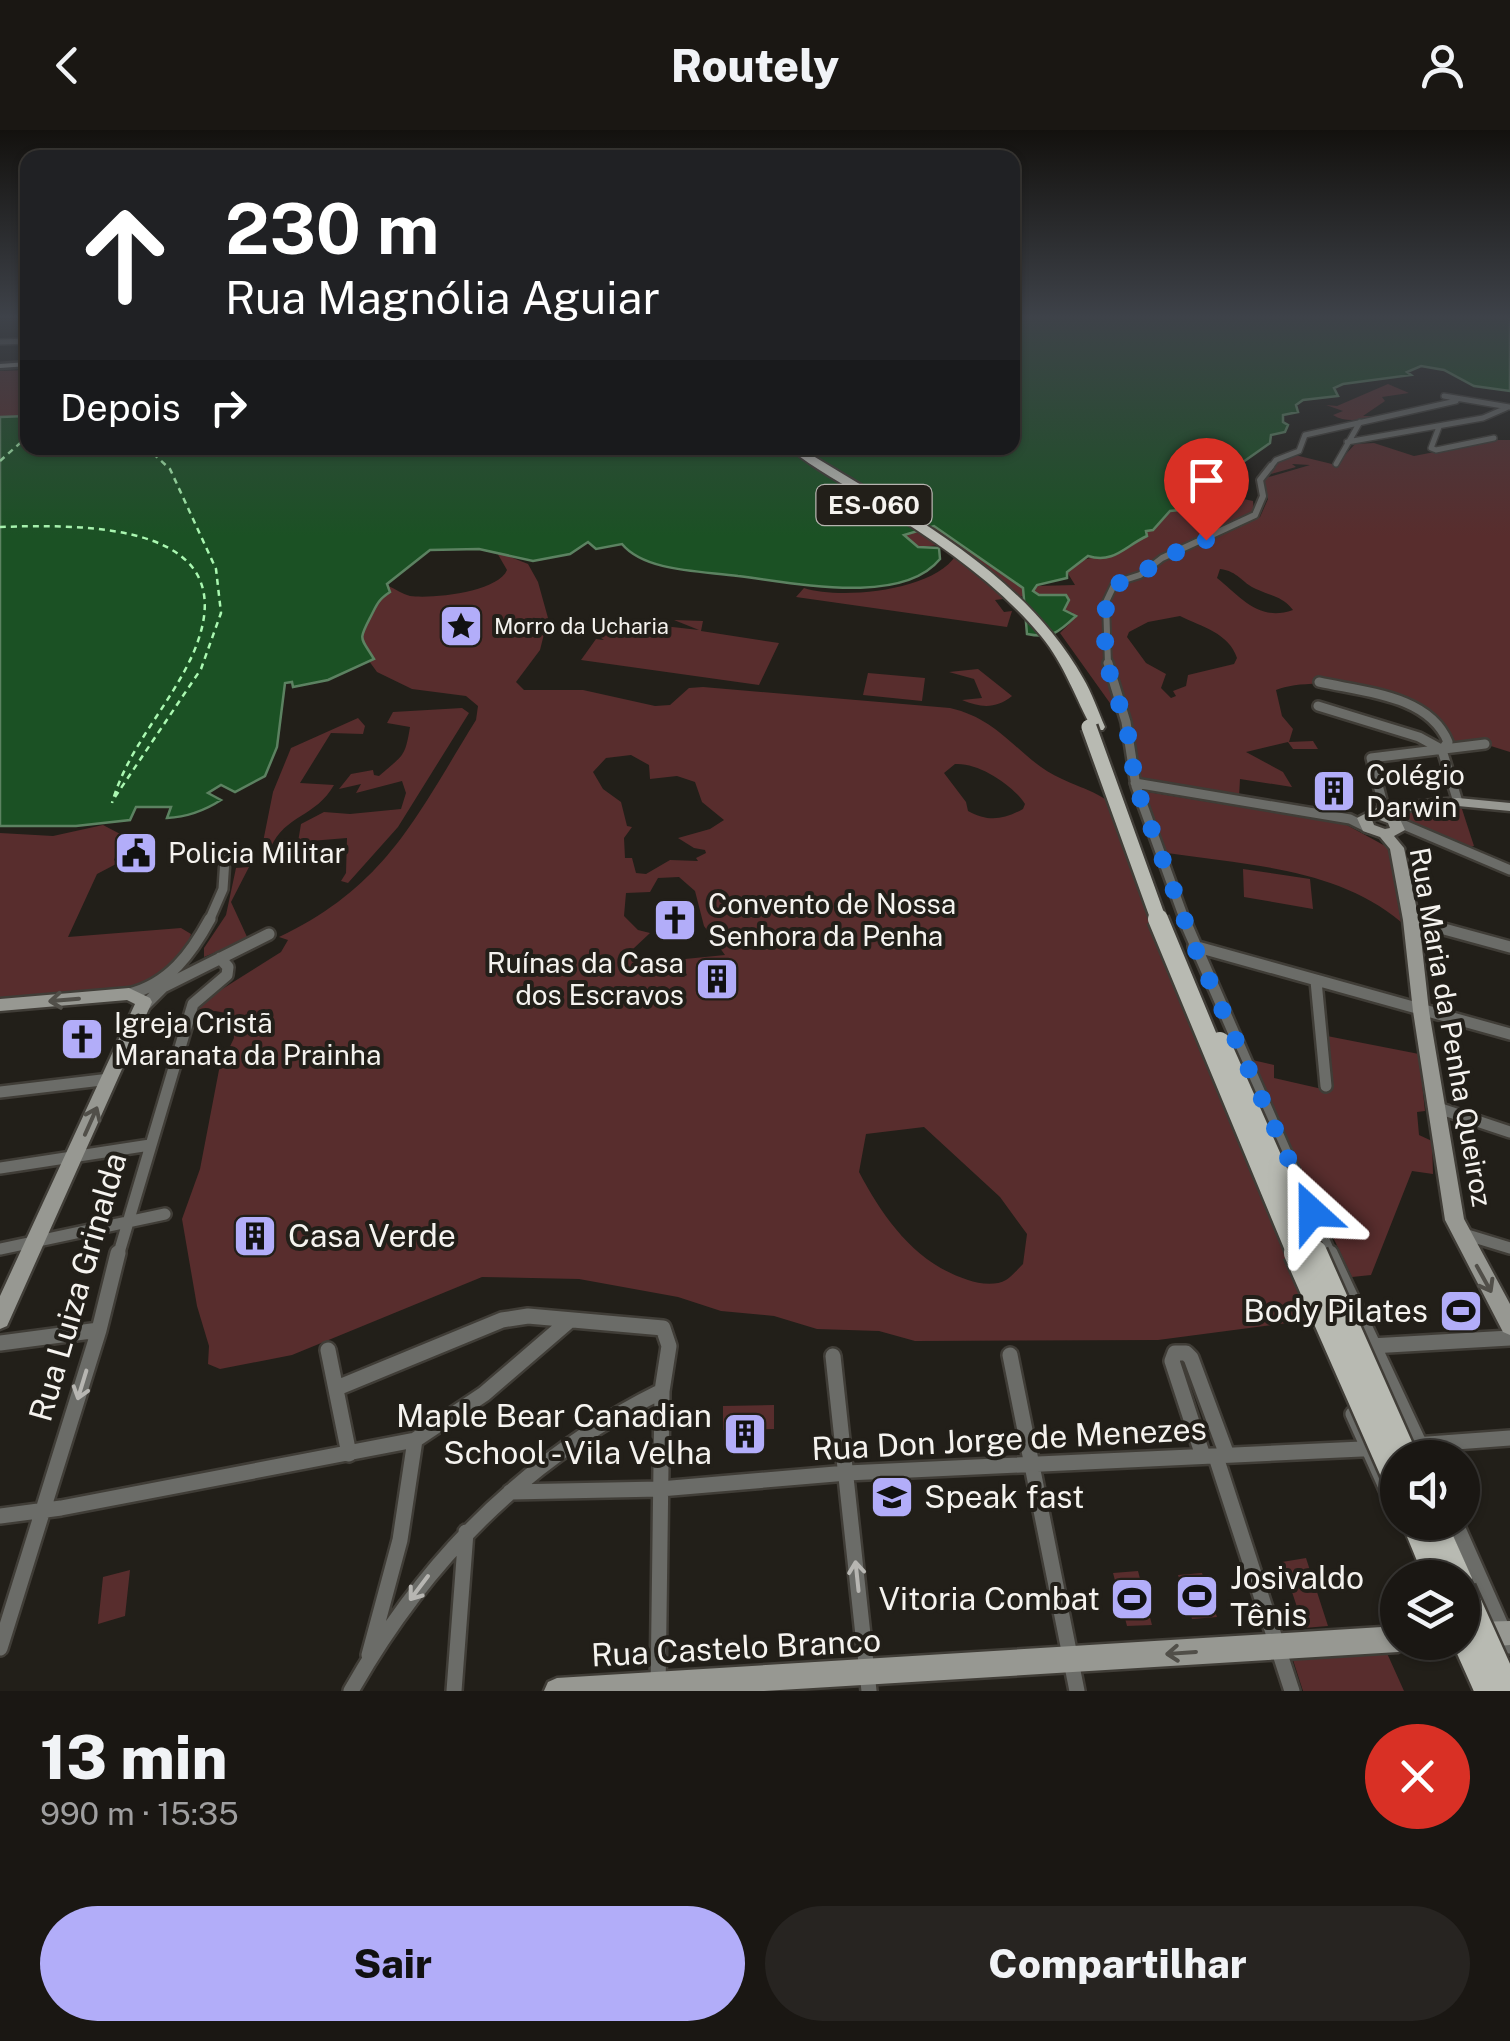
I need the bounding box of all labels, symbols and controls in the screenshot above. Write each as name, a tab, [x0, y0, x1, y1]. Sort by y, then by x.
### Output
icon: back	[40, 38, 95, 93]
icon: person	[1415, 38, 1470, 93]
text: Routely	[671, 39, 839, 92]
text: 230 m	[225, 187, 439, 270]
icon: ahead	[60, 190, 190, 320]
text: Rua Magnólia Aguiar	[225, 271, 660, 324]
icon: right	[201, 380, 256, 435]
text: Depois	[60, 385, 181, 430]
pin	[1164, 438, 1249, 541]
icon: arrive	[1179, 453, 1234, 508]
road number: ES-060	[816, 485, 932, 525]
place icon: Morro da Ucharia	[438, 603, 484, 649]
place label: Morro da Ucharia	[494, 613, 669, 639]
place label: Colégio Darwin	[1366, 758, 1465, 823]
building icon: Colégio Darwin	[1311, 768, 1357, 814]
public building icon: Policia Militar	[113, 830, 159, 876]
place label: Policia Militar	[168, 836, 345, 869]
street label: Rua Maria da Penha Queiroz	[1404, 845, 1499, 1209]
place label: Convento de Nossa Senhora da Penha	[708, 887, 956, 952]
church icon: Convento de Nossa Senhora da Penha	[652, 897, 698, 943]
place label: Ruínas da Casa dos Escravos	[487, 946, 684, 1011]
building icon: Ruínas da Casa dos Escravos	[694, 956, 740, 1002]
one-way arrow	[49, 990, 81, 1009]
place label: Igreja Cristã Maranata da Prainha	[114, 1006, 381, 1071]
church icon: Igreja Cristã Maranata da Prainha	[59, 1016, 105, 1062]
one-way arrow	[82, 1107, 101, 1137]
street label: Rua Luiza Grinalda	[21, 1148, 134, 1425]
position arrow	[1260, 1160, 1364, 1264]
building icon: Casa Verde	[232, 1213, 278, 1259]
place label: Casa Verde	[288, 1217, 456, 1254]
one-way arrow	[1474, 1264, 1494, 1293]
sports icon: Body Pilates	[1438, 1288, 1484, 1334]
place label: Body Pilates	[1243, 1292, 1428, 1329]
one-way arrow	[72, 1369, 90, 1400]
place label: Maple Bear Canadian School - Vila Velha	[396, 1397, 712, 1471]
street label: Rua Don Jorge de Menezes	[810, 1410, 1208, 1467]
building icon: Maple Bear Canadian School - Vila Velha	[722, 1411, 768, 1457]
map controls	[1380, 1440, 1480, 1660]
button: sound	[1380, 1440, 1480, 1540]
school or university icon: Speak fast	[869, 1474, 915, 1520]
place label: Speak fast	[924, 1478, 1084, 1515]
place label: Josivaldo Tênis	[1230, 1559, 1364, 1633]
button: layers	[1380, 1560, 1480, 1660]
one-way arrow	[848, 1561, 867, 1593]
sports icon: Josivaldo Tênis	[1174, 1573, 1220, 1619]
one-way arrow	[409, 1574, 430, 1601]
sports icon: Vitoria Combat	[1109, 1576, 1155, 1622]
place label: Vitoria Combat	[878, 1580, 1100, 1617]
street label: Rua Castelo Branco	[590, 1621, 882, 1674]
one-way arrow	[1166, 1643, 1198, 1662]
text: 13 min	[40, 1722, 227, 1793]
button: close	[1365, 1724, 1470, 1829]
text: 990 m · 15:35	[40, 1795, 239, 1832]
button: Sair	[40, 1906, 745, 2021]
button: Compartilhar	[765, 1906, 1470, 2021]

